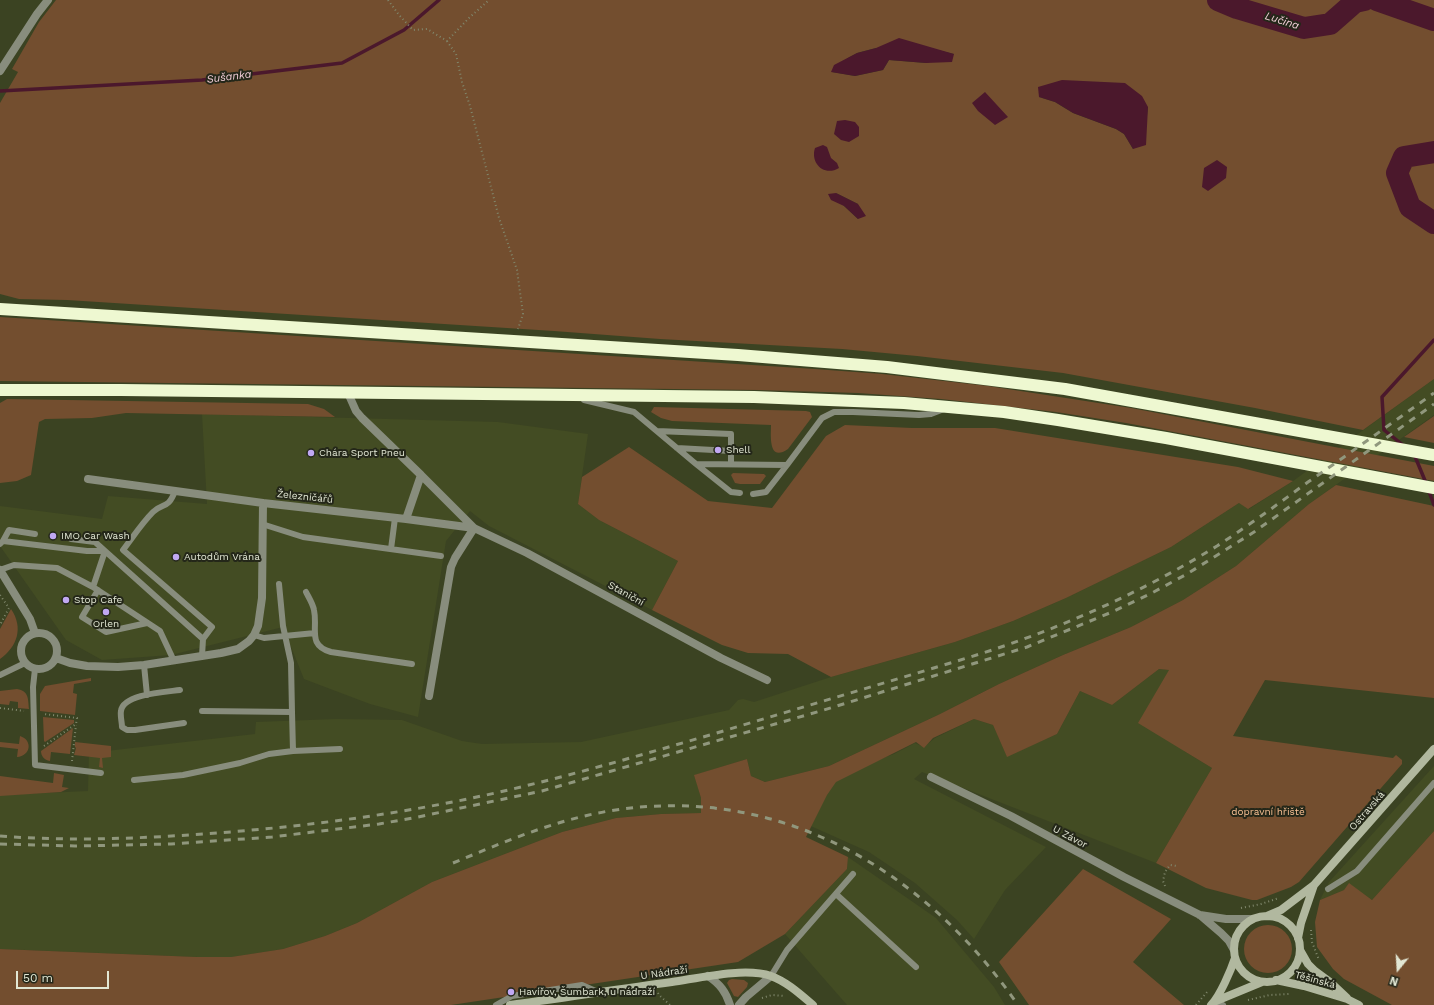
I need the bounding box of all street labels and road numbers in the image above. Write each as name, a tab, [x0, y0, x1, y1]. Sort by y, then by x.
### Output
street label: Železničářů	[276, 488, 334, 506]
street label: Staniční	[606, 579, 646, 609]
street label: Ostravská	[1347, 789, 1387, 833]
street label: U Závor	[1051, 823, 1089, 851]
street label: U Nádraží	[640, 964, 688, 982]
street label: Těšínská	[1293, 969, 1337, 991]

